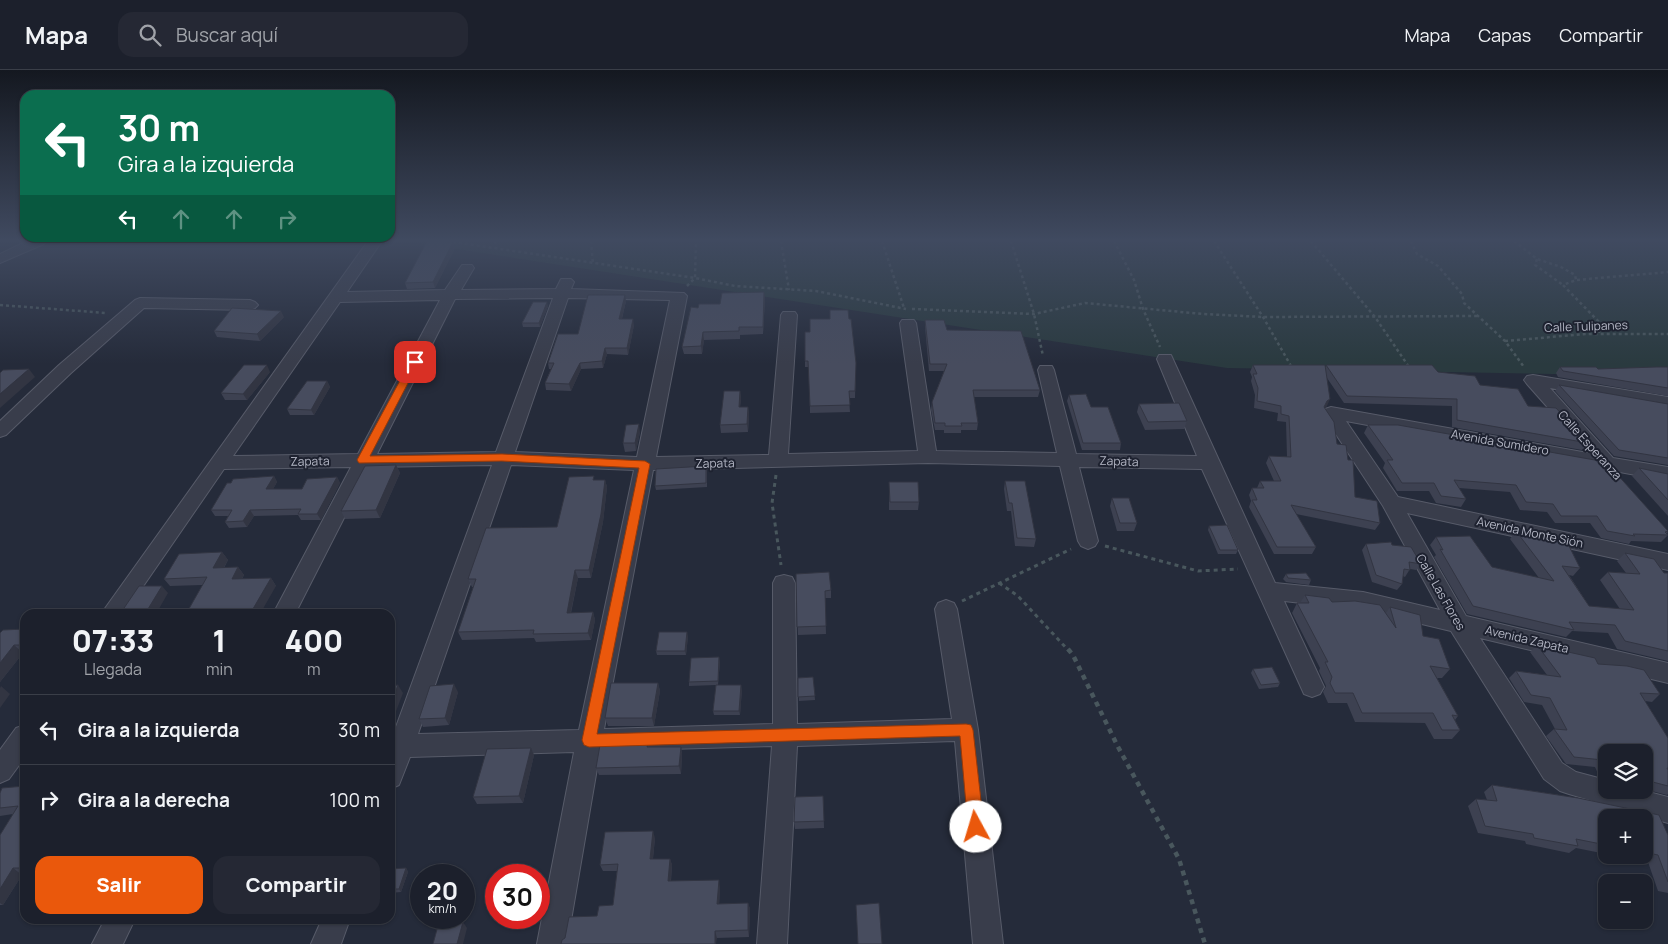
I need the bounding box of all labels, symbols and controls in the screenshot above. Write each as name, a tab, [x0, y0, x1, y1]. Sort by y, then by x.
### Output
search box	[118, 12, 468, 57]
text: Mapa	[25, 18, 88, 51]
icon: search	[136, 21, 164, 49]
text: Buscar aquí	[176, 22, 278, 48]
text: Mapa	[1404, 23, 1450, 47]
text: Capas	[1478, 23, 1531, 47]
text: Compartir	[1559, 23, 1643, 47]
text: 30 m	[118, 104, 200, 152]
icon: left	[35, 110, 100, 175]
text: Gira a la izquierda	[118, 149, 294, 179]
icon: left	[114, 205, 142, 233]
icon: ahead	[167, 205, 195, 233]
icon: ahead	[220, 205, 248, 233]
icon: right	[273, 205, 301, 233]
street label: Calle Tulipanes	[1544, 316, 1628, 336]
pin	[394, 341, 436, 383]
icon: arrive	[401, 348, 429, 376]
street label: Calle Esperanza	[1554, 407, 1626, 483]
street label: Avenida Sumidero	[1450, 425, 1550, 459]
street label: Zapata	[290, 452, 330, 470]
street label: Zapata	[1099, 452, 1139, 470]
street label: Zapata	[695, 454, 735, 472]
street label: Avenida Monte Sión	[1475, 512, 1585, 552]
street label: Calle Las Flores	[1412, 551, 1470, 633]
text: 07:33	[72, 620, 154, 661]
text: 1	[213, 620, 226, 661]
text: 400	[284, 620, 343, 661]
street label: Avenida Zapata	[1484, 621, 1570, 657]
text: Llegada	[84, 658, 142, 680]
text: min	[206, 658, 233, 680]
text: m	[307, 658, 321, 680]
icon: left	[35, 716, 63, 744]
text: Gira a la izquierda	[78, 717, 239, 743]
text: 30 m	[338, 717, 380, 743]
map controls	[1598, 744, 1653, 929]
button: layers	[1598, 744, 1653, 799]
icon: right	[35, 786, 63, 814]
text: Gira a la derecha	[78, 787, 230, 813]
text: 100 m	[329, 787, 380, 813]
position arrow	[949, 800, 1001, 852]
button: +	[1598, 809, 1653, 864]
button: Salir	[35, 856, 203, 914]
button: Compartir	[213, 856, 380, 914]
speed limit sign: 30	[485, 864, 550, 929]
text: 20	[427, 873, 458, 908]
button: −	[1598, 874, 1653, 929]
text: km/h	[429, 900, 456, 917]

